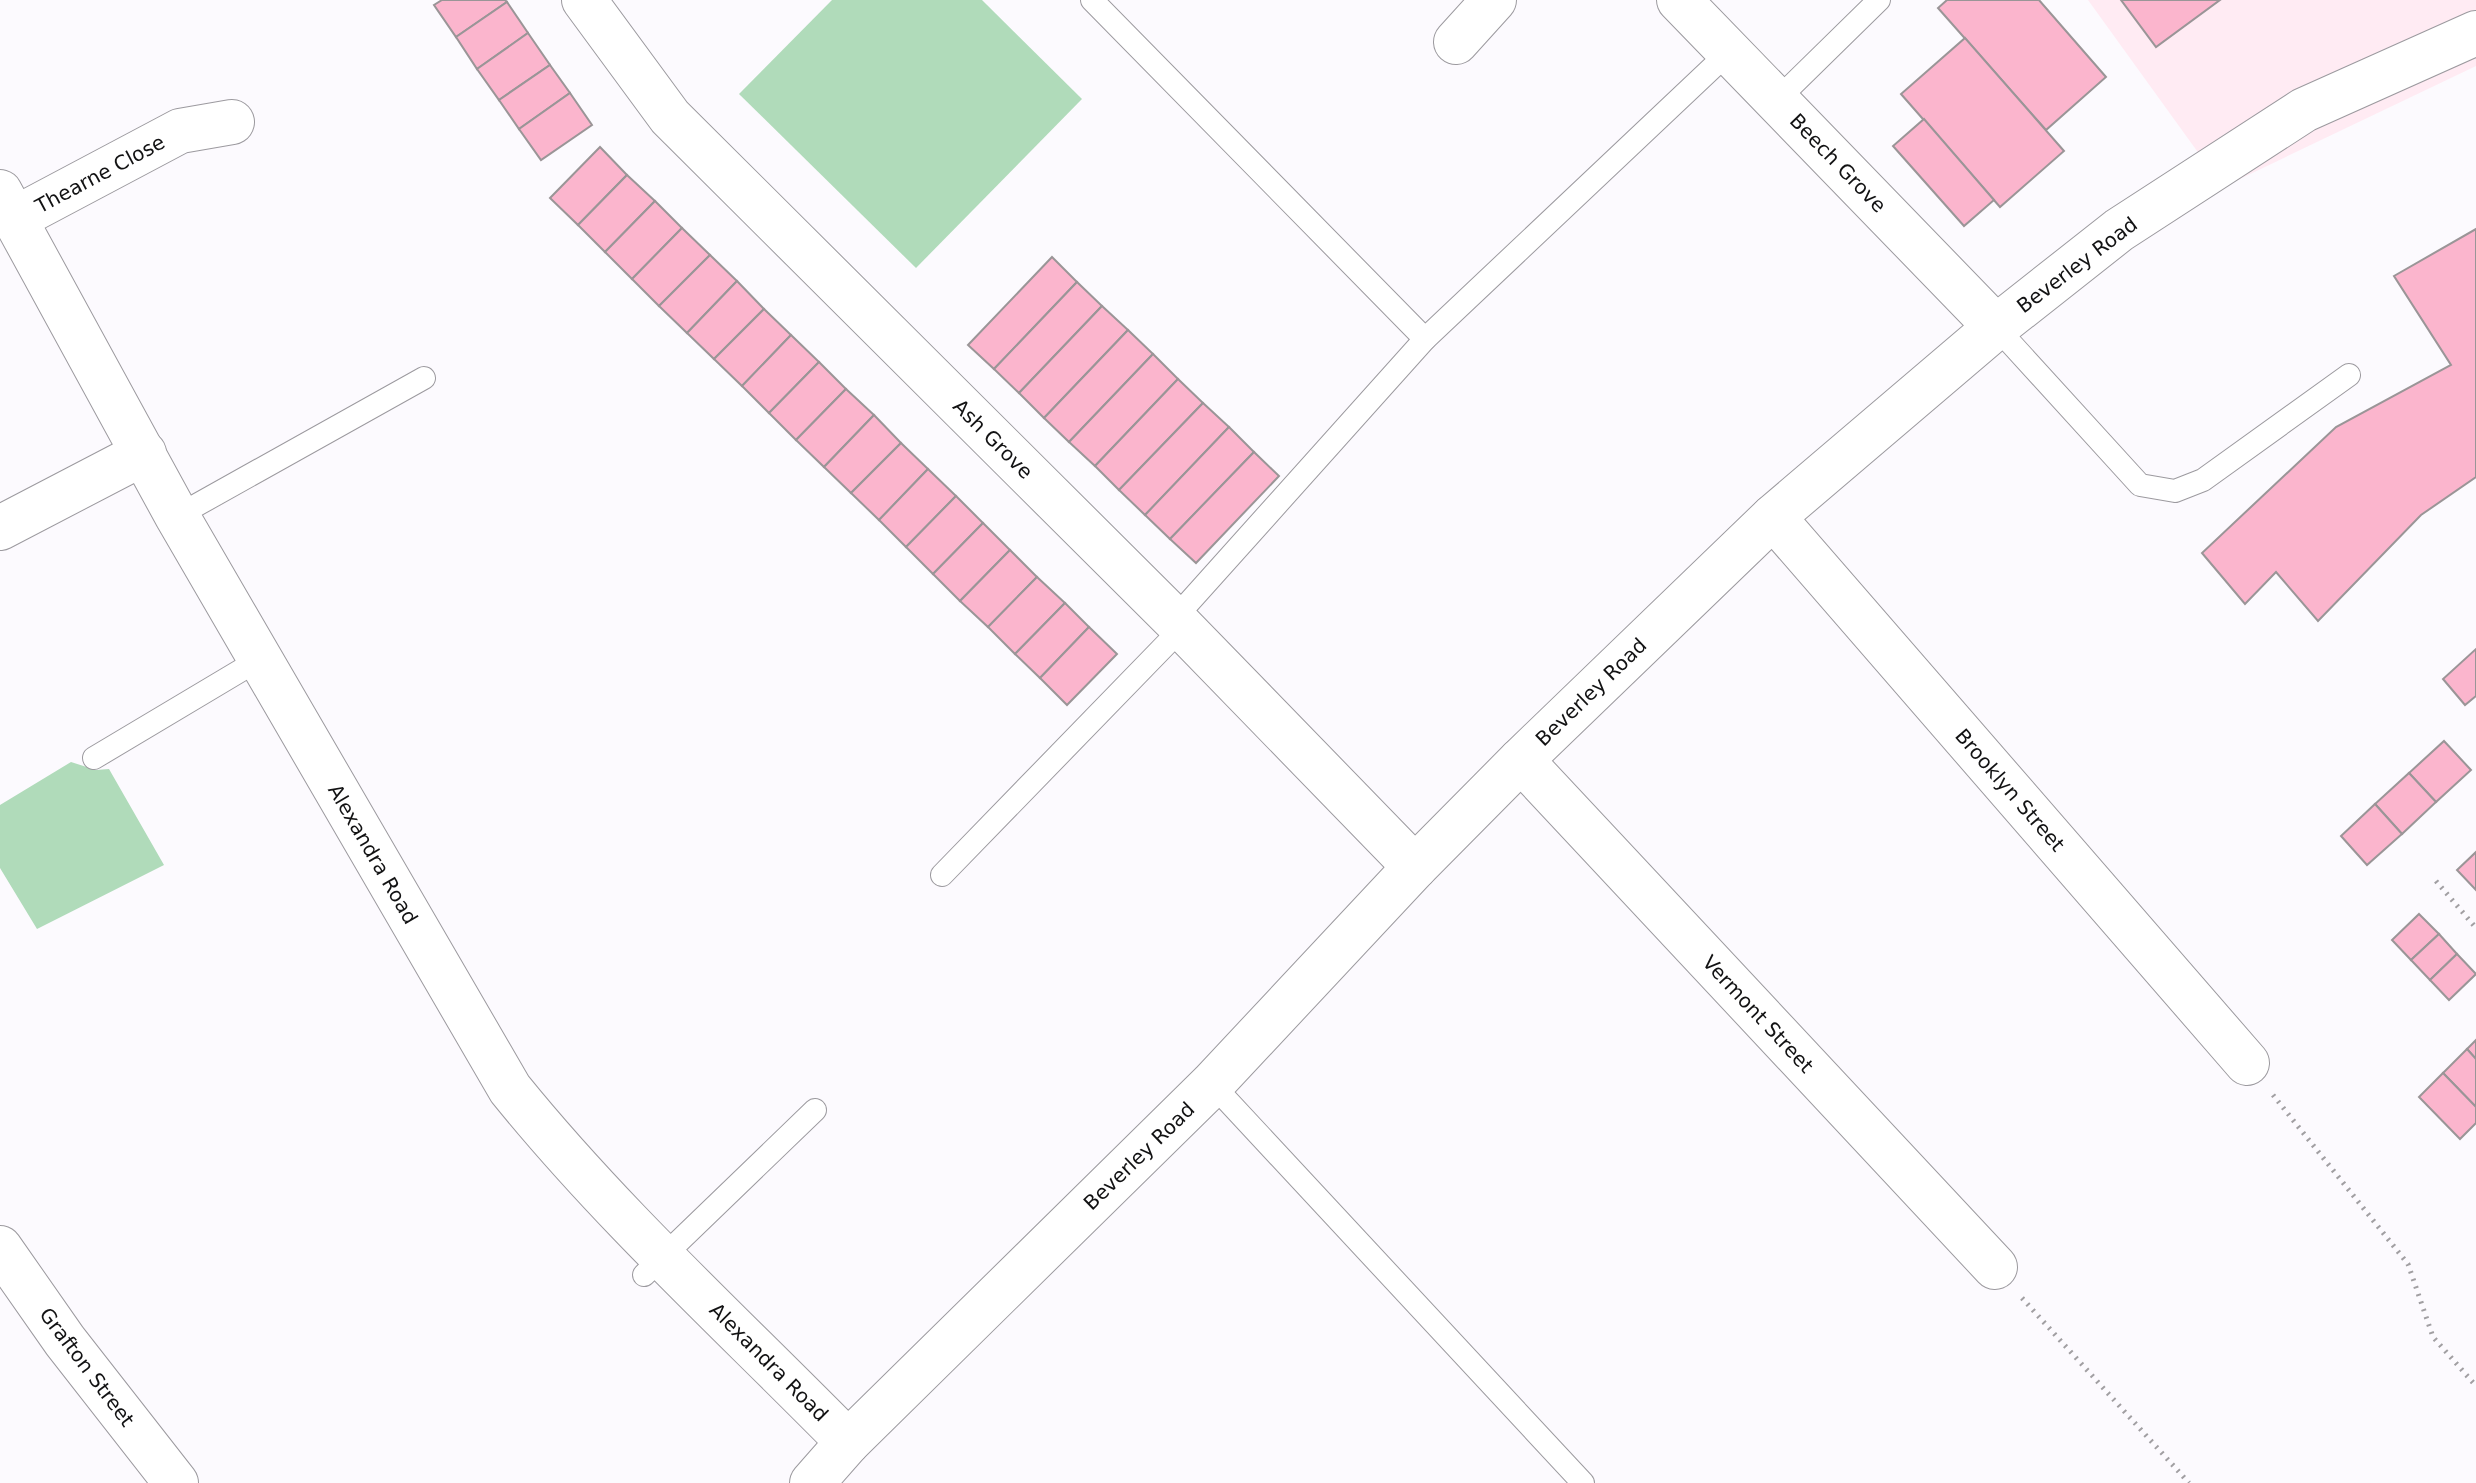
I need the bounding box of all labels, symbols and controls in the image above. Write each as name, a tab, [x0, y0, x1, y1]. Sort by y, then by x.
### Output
street label: Beech Grove	[1785, 109, 1891, 217]
street label: Thearne Close	[30, 130, 169, 219]
street label: Beverley Road	[2012, 212, 2142, 318]
street label: Ash Grove	[948, 394, 1038, 484]
street label: Beverley Road	[1531, 633, 1651, 751]
street label: Brooklyn Street	[1950, 724, 2070, 856]
street label: Alexandra Road	[323, 780, 423, 928]
street label: Vermont Street	[1698, 950, 1819, 1078]
street label: Beverley Road	[1079, 1097, 1199, 1215]
street label: Alexandra Road	[705, 1298, 833, 1426]
street label: Grafton Street	[35, 1303, 140, 1431]

